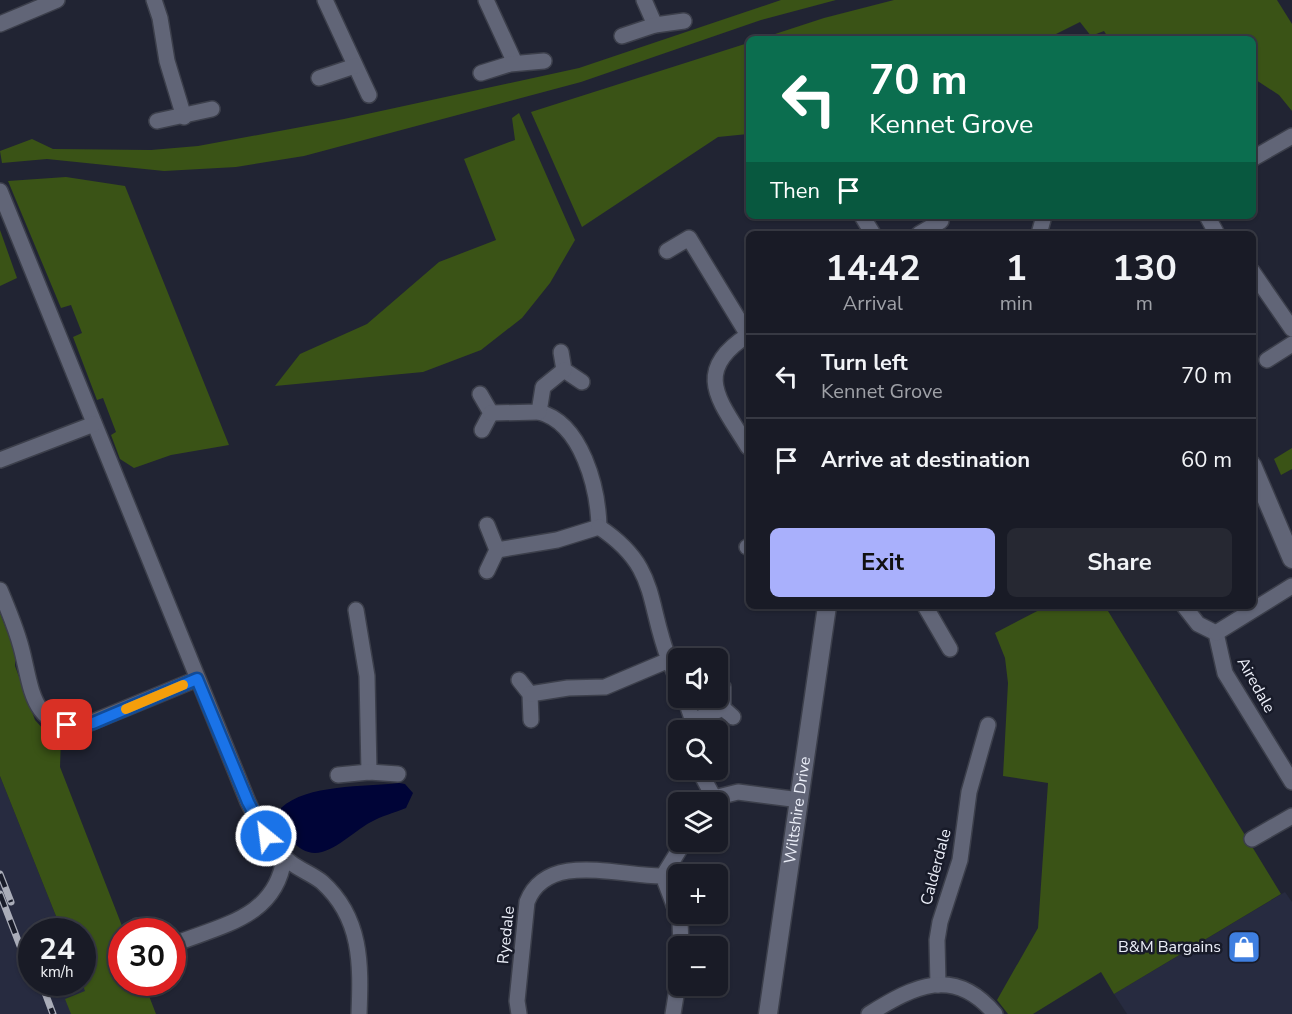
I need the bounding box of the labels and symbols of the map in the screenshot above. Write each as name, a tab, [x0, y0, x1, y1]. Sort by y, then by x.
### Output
street label: Airedale	[1232, 653, 1280, 717]
pin	[41, 699, 92, 750]
street label: Wiltshire Drive	[779, 755, 816, 865]
position arrow	[234, 804, 298, 868]
street label: Calderdale	[915, 826, 957, 908]
street label: Ryedale	[492, 905, 520, 965]
speed limit sign: 30	[108, 918, 186, 996]
shop icon: B&M Bargains	[1226, 929, 1262, 965]
place label: B&M Bargains	[1118, 936, 1221, 958]

